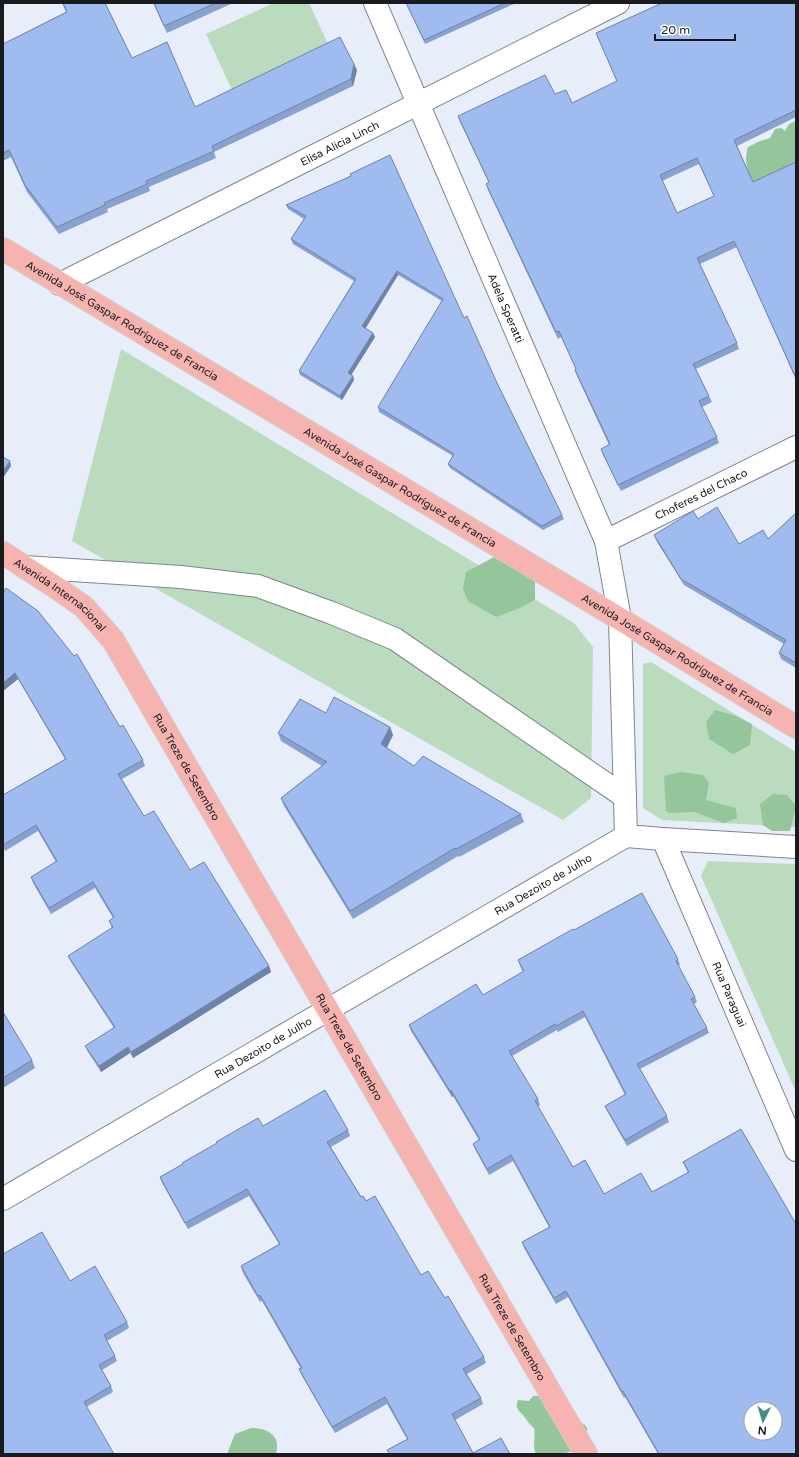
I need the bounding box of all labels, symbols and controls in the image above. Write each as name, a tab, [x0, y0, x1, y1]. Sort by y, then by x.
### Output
scale bar	[655, 16, 735, 42]
text: 20 m	[661, 23, 690, 37]
street label: Elisa Alicia Linch	[298, 118, 381, 168]
street label: Avenida José Gaspar Rodríguez de Francia	[23, 258, 221, 383]
street label: Adela Speratti	[485, 271, 527, 345]
street label: Avenida José Gaspar Rodríguez de Francia	[301, 424, 499, 550]
street label: Choferes del Chaco	[653, 466, 750, 522]
street label: Avenida Internacional	[12, 555, 109, 634]
street label: Avenida José Gaspar Rodríguez de Francia	[579, 591, 776, 718]
street label: Rua Treze de Setembro	[150, 711, 223, 823]
street label: Rua Dezoito de Julho	[492, 851, 594, 918]
street label: Rua Paraguai	[710, 960, 749, 1029]
street label: Rua Treze de Setembro	[313, 991, 386, 1103]
street label: Rua Dezoito de Julho	[212, 1014, 314, 1081]
street label: Rua Treze de Setembro	[476, 1271, 549, 1383]
north arrow	[743, 1401, 783, 1441]
text: N	[757, 1424, 767, 1437]

